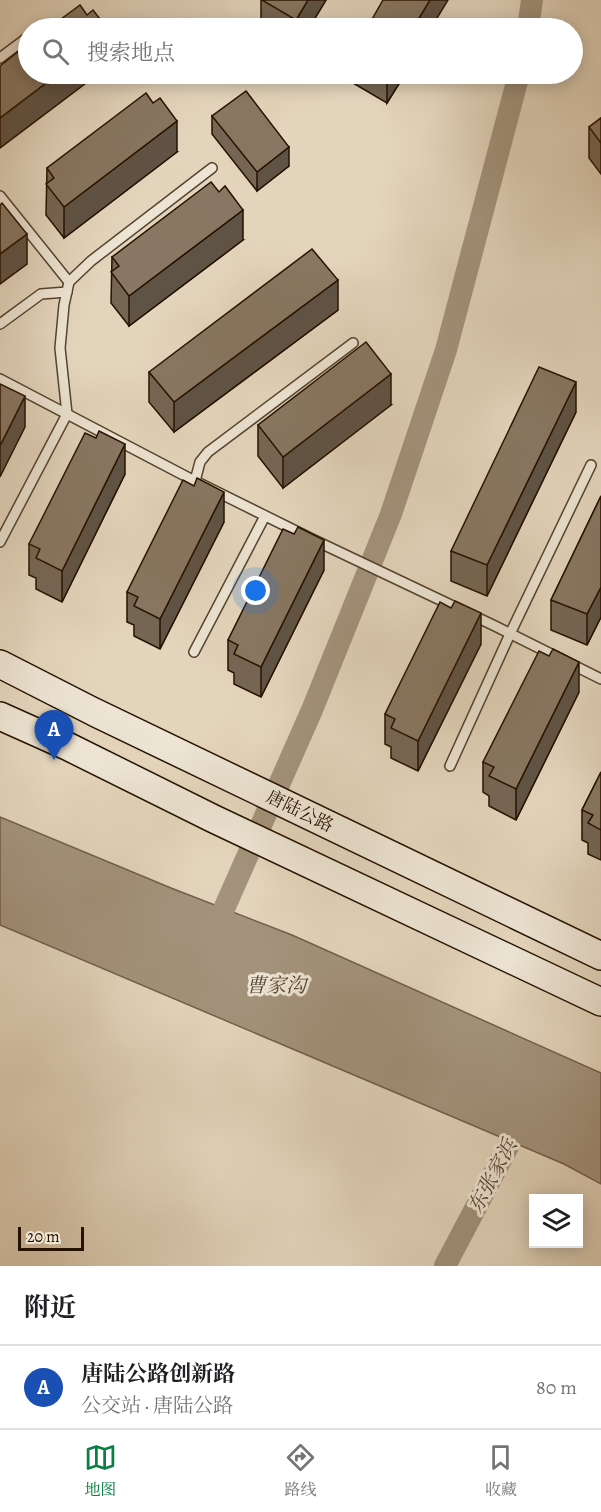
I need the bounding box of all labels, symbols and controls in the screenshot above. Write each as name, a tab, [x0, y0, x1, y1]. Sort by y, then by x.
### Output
search box	[18, 18, 583, 84]
icon: search	[39, 35, 72, 68]
text: 搜索地点	[87, 38, 175, 68]
your location	[241, 576, 270, 605]
pin: A	[34, 710, 74, 760]
street label: 唐陆公路	[262, 784, 338, 838]
water label: 曹家沟	[246, 972, 309, 999]
water label: 东张家浜	[462, 1133, 524, 1218]
map controls	[529, 1194, 583, 1248]
button: layers	[529, 1194, 583, 1248]
scale bar	[18, 1224, 84, 1252]
text: 20 m	[27, 1226, 60, 1248]
text: 附近	[24, 1290, 76, 1325]
text: 唐陆公路创新路	[81, 1359, 235, 1389]
text: A	[37, 1374, 50, 1401]
text: 80 m	[536, 1374, 577, 1401]
text: 公交站 · 唐陆公路	[81, 1392, 233, 1419]
tab: 地图	[84, 1441, 117, 1501]
tab: 路线	[284, 1441, 317, 1501]
tab: 收藏	[484, 1441, 517, 1501]

